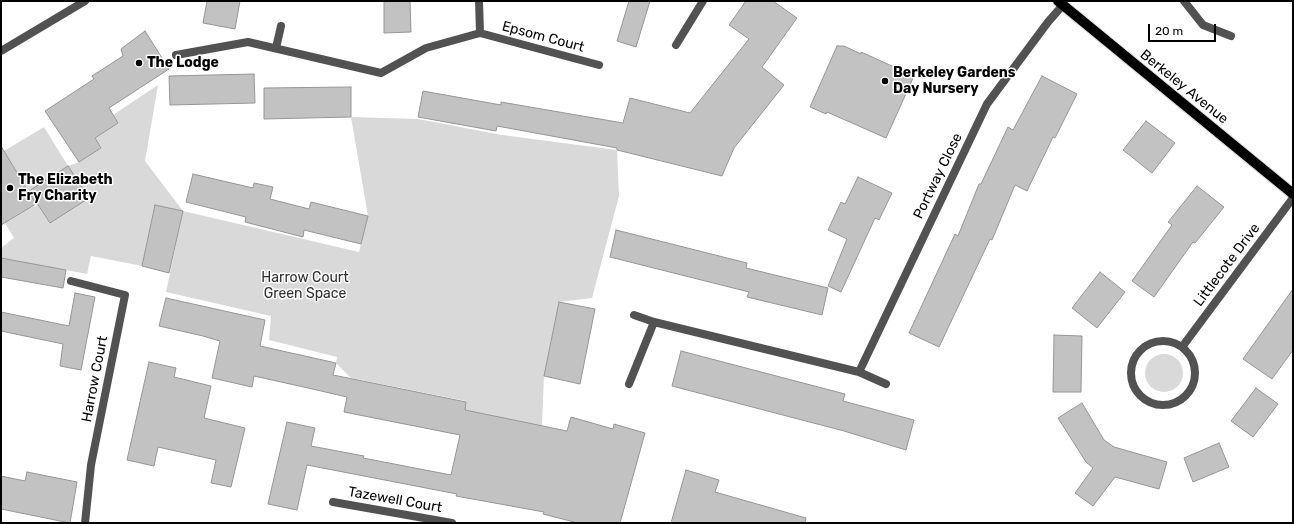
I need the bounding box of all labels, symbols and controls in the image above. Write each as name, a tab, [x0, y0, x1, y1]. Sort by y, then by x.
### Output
scale bar	[1150, 16, 1218, 42]
street label: Epsom Court	[500, 18, 586, 56]
text: 20 m	[1155, 24, 1183, 38]
street label: Berkeley Avenue	[1137, 46, 1231, 128]
place label: The Lodge	[147, 55, 219, 71]
marker: The Lodge	[134, 58, 144, 68]
place label: Berkeley Gardens Day Nursery	[893, 65, 1016, 98]
marker: Berkeley Gardens Day Nursery	[880, 76, 890, 86]
street label: Portway Close	[910, 130, 966, 222]
place label: The Elizabeth Fry Charity	[18, 172, 113, 204]
marker: The Elizabeth Fry Charity	[5, 183, 15, 193]
street label: Littlecote Drive	[1190, 220, 1264, 310]
park label: Harrow Court Green Space	[261, 270, 349, 302]
street label: Harrow Court	[78, 335, 112, 423]
street label: Tazewell Court	[347, 483, 443, 517]

